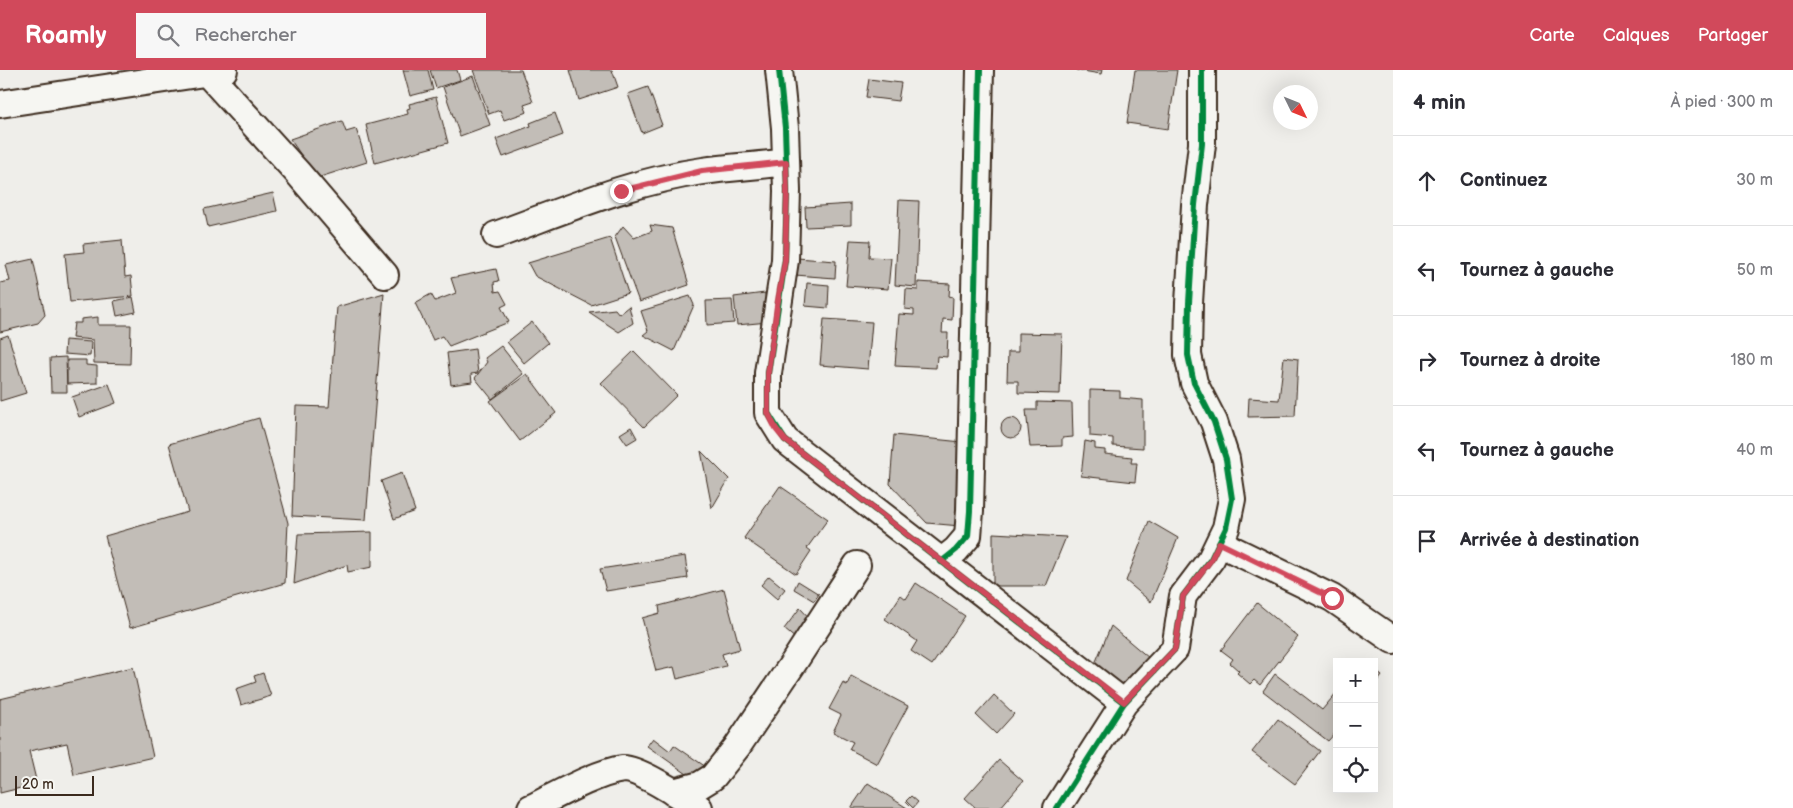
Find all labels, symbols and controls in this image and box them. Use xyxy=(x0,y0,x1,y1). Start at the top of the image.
search box xyxy=(136,13,486,58)
text: Roamly xyxy=(25,21,106,50)
icon: search xyxy=(154,21,182,49)
text: Rechercher xyxy=(194,24,296,47)
text: Carte xyxy=(1529,25,1575,46)
text: Calques xyxy=(1603,25,1670,46)
text: Partager xyxy=(1698,25,1768,46)
north arrow xyxy=(1273,85,1318,130)
text: 4 min xyxy=(1413,90,1466,115)
text: À pied · 300 m xyxy=(1671,93,1773,112)
icon: ahead xyxy=(1413,167,1441,195)
text: Continuez xyxy=(1460,169,1547,192)
text: 30 m xyxy=(1736,171,1773,190)
route end xyxy=(610,180,633,203)
icon: left xyxy=(1413,257,1441,285)
text: Tournez à gauche xyxy=(1460,259,1614,282)
text: 50 m xyxy=(1737,261,1773,280)
icon: right xyxy=(1413,347,1441,375)
text: Tournez à droite xyxy=(1460,349,1601,372)
text: 180 m xyxy=(1731,351,1773,370)
icon: left xyxy=(1413,437,1441,465)
text: Tournez à gauche xyxy=(1460,439,1614,462)
text: 40 m xyxy=(1736,441,1773,460)
icon: arrive xyxy=(1413,527,1441,555)
text: Arrivée à destination xyxy=(1460,529,1639,552)
route start xyxy=(1321,587,1344,610)
map controls xyxy=(1333,658,1378,793)
button: + xyxy=(1333,658,1378,703)
button: − xyxy=(1333,703,1378,748)
button: locate xyxy=(1333,748,1378,793)
scale bar xyxy=(15,773,94,796)
text: 20 m xyxy=(22,776,54,793)

